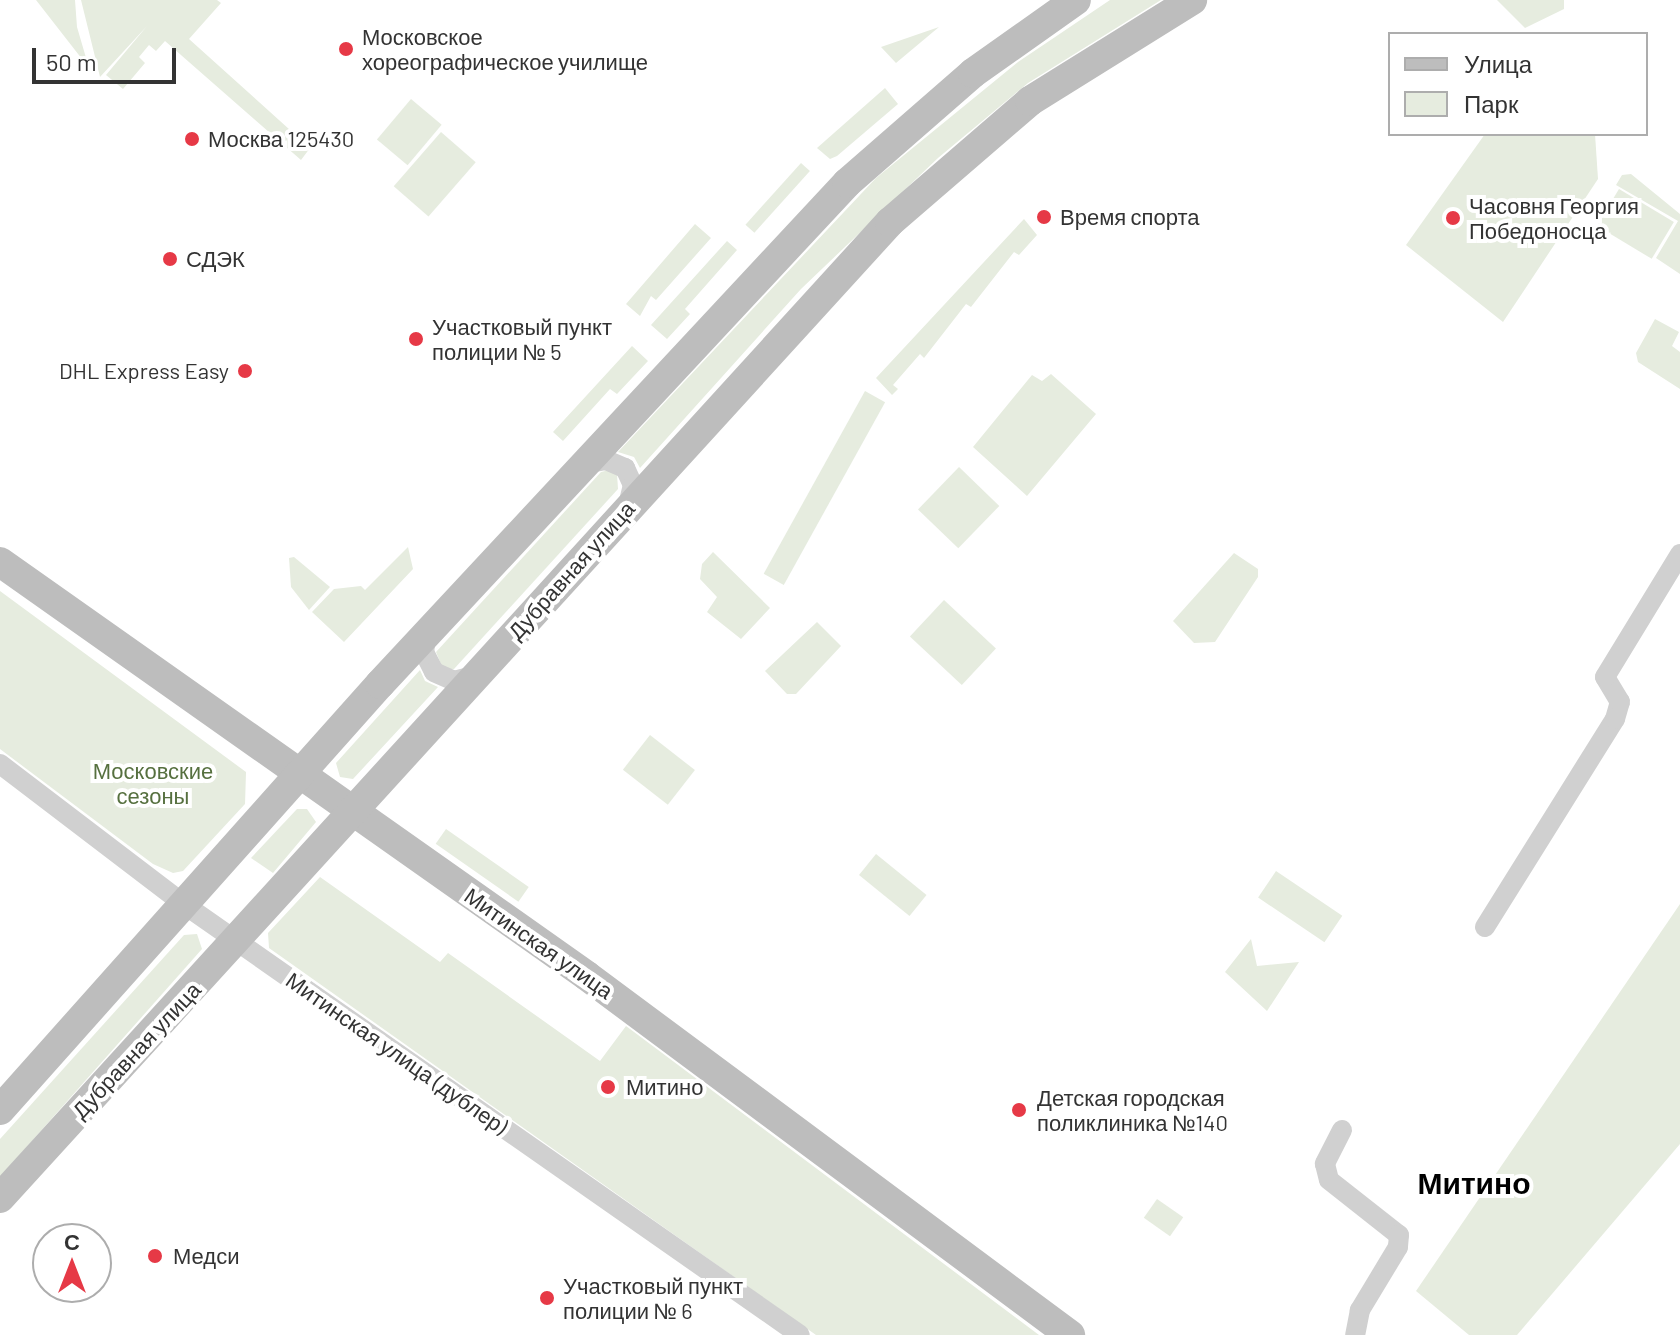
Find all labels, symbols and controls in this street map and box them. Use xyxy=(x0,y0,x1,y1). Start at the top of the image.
place label: Московское хореографическое училище xyxy=(362,23,648,74)
scale bar xyxy=(36,32,180,82)
legend xyxy=(1388,32,1648,136)
marker: Московское хореографическое училище xyxy=(337,40,355,58)
text: 50 m xyxy=(46,47,97,76)
text: Улица xyxy=(1464,49,1532,78)
text: Парк xyxy=(1464,89,1518,118)
place label: Москва 125430 xyxy=(208,126,354,152)
marker: Москва 125430 xyxy=(183,130,201,148)
place label: Часовня Георгия Победоносца xyxy=(1469,192,1639,244)
place label: Время спорта xyxy=(1060,204,1200,230)
marker: Время спорта xyxy=(1035,208,1053,226)
marker: Часовня Георгия Победоносца xyxy=(1444,209,1462,227)
place label: СДЭК xyxy=(186,246,245,272)
marker: СДЭК xyxy=(161,250,179,268)
place label: Участковый пункт полиции № 5 xyxy=(432,313,612,364)
marker: Участковый пункт полиции № 5 xyxy=(407,330,425,348)
place label: DHL Express Easy xyxy=(59,358,229,384)
marker: DHL Express Easy xyxy=(236,362,254,380)
street label: Дубравная улица xyxy=(502,496,640,644)
park label: Московские сезоны xyxy=(93,757,213,808)
street label: Митинская улица xyxy=(460,882,618,1004)
street label: Митинская улица (дублер) xyxy=(281,966,513,1140)
street label: Дубравная улица xyxy=(66,976,206,1124)
place label: Митино xyxy=(626,1074,703,1100)
marker: Митино xyxy=(597,1076,619,1098)
place label: Детская городская поликлиника №140 xyxy=(1037,1084,1228,1136)
marker: Детская городская поликлиника №140 xyxy=(1008,1099,1030,1121)
district label: Митино xyxy=(1417,1164,1531,1200)
north arrow xyxy=(32,1223,112,1303)
text: С xyxy=(64,1228,80,1254)
place label: Медси xyxy=(173,1243,239,1269)
marker: Медси xyxy=(144,1245,166,1267)
place label: Участковый пункт полиции № 6 xyxy=(563,1272,743,1324)
marker: Участковый пункт полиции № 6 xyxy=(538,1289,556,1307)

